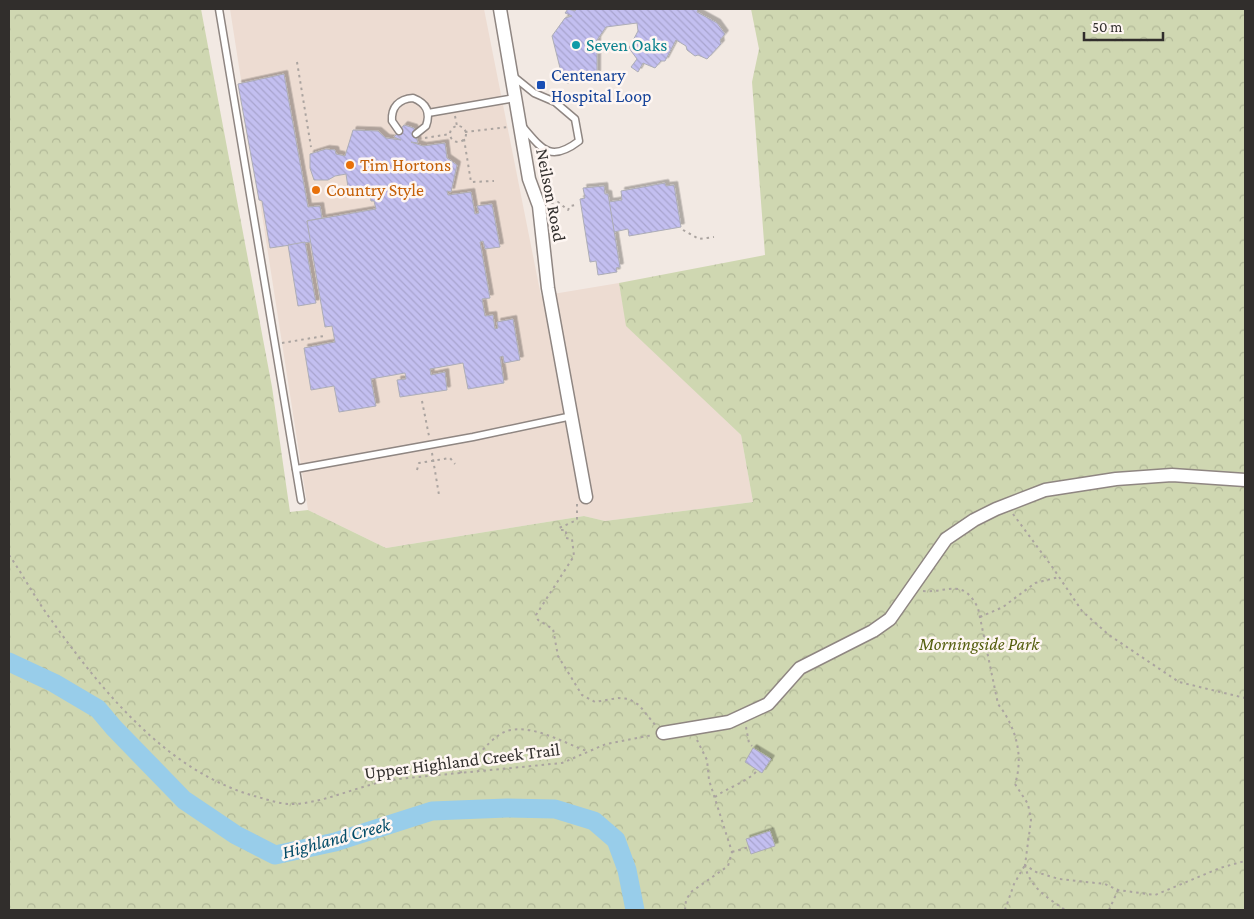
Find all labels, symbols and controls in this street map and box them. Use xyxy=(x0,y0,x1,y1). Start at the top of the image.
scale bar xyxy=(1084,10,1163,42)
text: 50 m xyxy=(1092,19,1122,35)
place label: Seven Oaks xyxy=(586,35,667,55)
marker: Seven Oaks xyxy=(570,39,582,51)
place label: Centenary Hospital Loop xyxy=(551,65,652,106)
marker: Centenary Hospital Loop xyxy=(535,79,547,91)
street label: Neilson Road xyxy=(532,147,570,244)
place label: Tim Hortons xyxy=(360,155,451,175)
marker: Tim Hortons xyxy=(344,159,356,171)
place label: Country Style xyxy=(326,180,424,200)
marker: Country Style xyxy=(310,184,322,196)
park label: Morningside Park xyxy=(918,634,1040,654)
street label: Upper Highland Creek Trail xyxy=(363,739,561,783)
water label: Highland Creek xyxy=(280,813,393,863)

